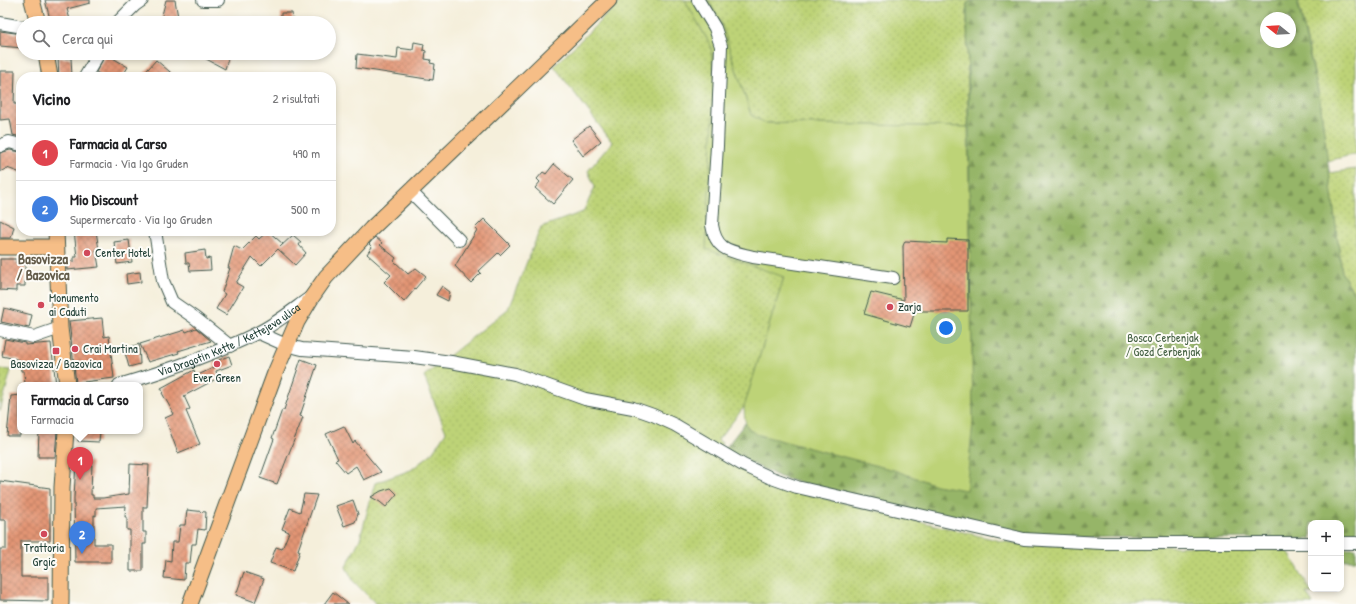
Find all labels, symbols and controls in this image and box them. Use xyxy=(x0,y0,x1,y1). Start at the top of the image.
north arrow xyxy=(1260,12,1296,48)
search box xyxy=(16,16,336,60)
icon: search xyxy=(30,27,52,49)
text: Cerca qui xyxy=(62,28,113,49)
text: Vicino xyxy=(32,87,70,110)
text: 2 risultati xyxy=(272,89,320,107)
text: Farmacia al Carso xyxy=(70,133,167,154)
text: 1 xyxy=(43,144,47,162)
text: 490 m xyxy=(293,144,320,162)
text: Farmacia · Via Igo Gruden xyxy=(70,154,188,172)
text: Mio Discount xyxy=(70,189,138,210)
text: 2 xyxy=(42,200,48,218)
text: 500 m xyxy=(291,200,320,218)
text: Supermercato · Via Igo Gruden xyxy=(70,210,212,228)
place label: Center Hotel xyxy=(95,244,151,261)
marker: Center Hotel xyxy=(82,248,92,258)
district label: Basovizza / Bazovica xyxy=(16,249,70,284)
place label: Monumento ai Caduti xyxy=(49,289,99,320)
place label: Zarja xyxy=(898,298,921,315)
street label: Via Dragotin Kette / Kettejeva ulica xyxy=(155,299,304,380)
marker: Monumento ai Caduti xyxy=(36,300,46,310)
marker: Zarja xyxy=(885,302,895,312)
your location xyxy=(936,318,956,338)
park label: Bosco Cerbenjak / Gozd Čerbenjak xyxy=(1126,329,1200,360)
place label: Crai Martina xyxy=(83,340,138,357)
marker: Crai Martina xyxy=(70,344,80,354)
marker: Basovizza / Bazovica xyxy=(51,346,61,356)
place label: Basovizza / Bazovica xyxy=(11,355,102,372)
marker: Ever Green xyxy=(212,359,222,369)
place label: Ever Green xyxy=(193,369,241,386)
popup xyxy=(17,382,143,434)
text: Farmacia al Carso xyxy=(32,389,128,410)
text: Farmacia xyxy=(32,410,74,428)
pin: 1 xyxy=(67,447,93,480)
map controls xyxy=(1308,520,1344,592)
button: + xyxy=(1308,520,1344,556)
pin: 2 xyxy=(69,521,95,554)
marker: Trattoria Grgic xyxy=(39,529,49,539)
place label: Trattoria Grgic xyxy=(24,539,64,570)
button: − xyxy=(1308,556,1344,592)

